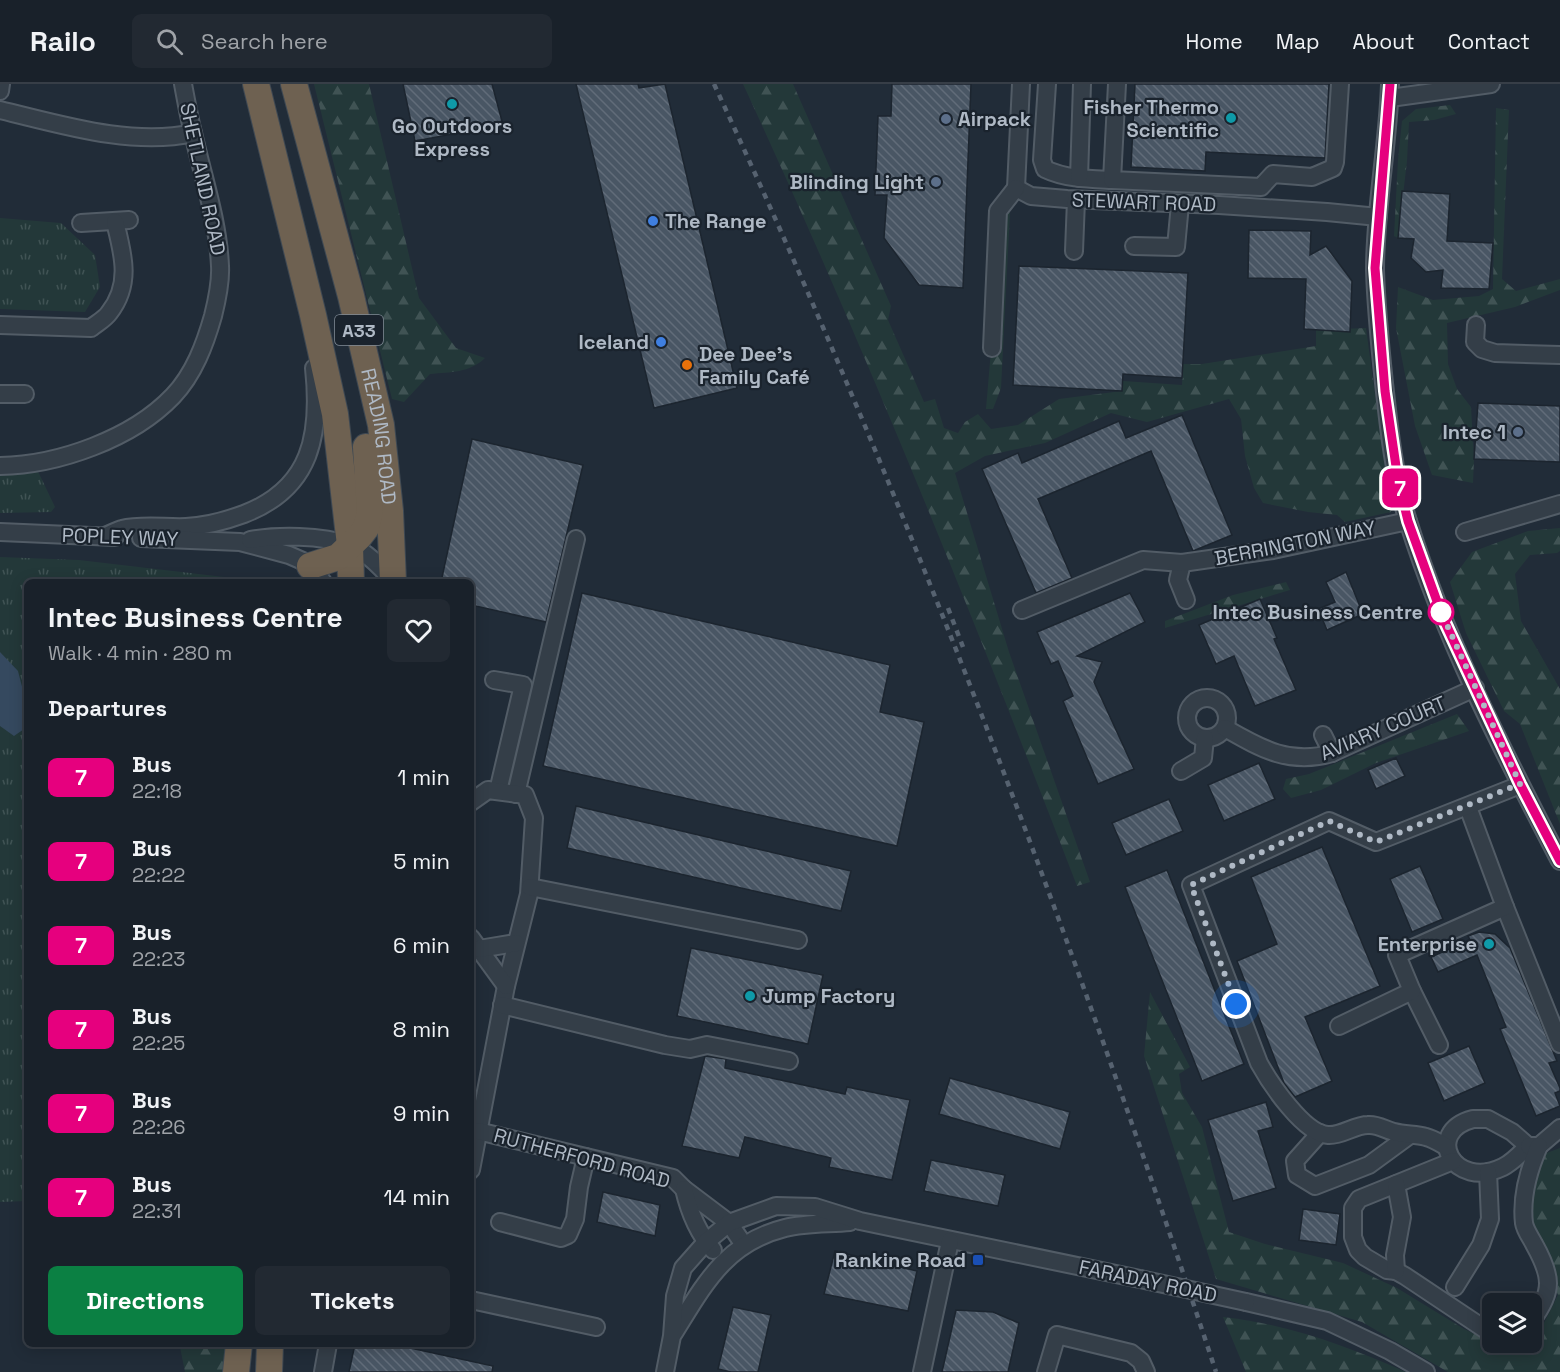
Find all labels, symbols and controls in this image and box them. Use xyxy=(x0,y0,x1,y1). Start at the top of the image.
search box xyxy=(132,14,552,68)
text: Railo xyxy=(30,23,96,59)
icon: search xyxy=(153,25,186,58)
text: Search here xyxy=(201,27,328,55)
text: Home xyxy=(1185,28,1243,55)
text: Map xyxy=(1276,28,1320,55)
text: About xyxy=(1353,28,1415,55)
text: Contact xyxy=(1448,28,1530,55)
place label: Fisher Thermo Scientific xyxy=(1083,94,1219,143)
marker: Go Outdoors Express xyxy=(445,97,459,111)
street label: SHETLAND ROAD xyxy=(174,100,232,258)
place label: Airpack xyxy=(958,106,1031,132)
marker: Fisher Thermo Scientific xyxy=(1224,111,1238,125)
marker: Airpack xyxy=(939,112,953,126)
place label: Go Outdoors Express xyxy=(392,113,512,162)
place label: Blinding Light xyxy=(789,169,924,195)
marker: Blinding Light xyxy=(929,175,943,189)
street label: STEWART ROAD xyxy=(1071,186,1217,218)
place label: The Range xyxy=(665,208,767,234)
marker: The Range xyxy=(646,214,660,228)
road number: A33 xyxy=(335,315,383,345)
place label: Iceland xyxy=(579,329,649,355)
marker: Iceland xyxy=(654,335,668,349)
place label: Dee Dee's Family Café xyxy=(699,341,810,390)
marker: Dee Dee's Family Café xyxy=(680,358,694,372)
street label: READING ROAD xyxy=(355,366,402,506)
place label: Intec 1 xyxy=(1443,419,1506,445)
marker: Intec 1 xyxy=(1511,425,1525,439)
line badge: 7 xyxy=(1380,468,1420,508)
text: 7 xyxy=(1394,475,1406,502)
street label: BERRINGTON WAY xyxy=(1212,515,1378,571)
street label: POPLEY WAY xyxy=(61,522,179,552)
text: Intec Business Centre xyxy=(48,599,343,635)
button: heart xyxy=(387,599,450,662)
place label: Intec Business Centre xyxy=(1213,599,1423,625)
marker: Intec Business Centre xyxy=(1428,599,1454,625)
text: Walk · 4 min · 280 m xyxy=(48,640,232,666)
street label: AVIARY COURT xyxy=(1316,690,1450,766)
text: Departures xyxy=(48,694,167,722)
text: Bus xyxy=(132,750,172,778)
text: 1 min xyxy=(397,763,450,791)
text: 7 xyxy=(75,764,87,791)
text: 22:18 xyxy=(132,778,182,804)
text: Bus xyxy=(132,834,172,862)
text: 5 min xyxy=(393,847,450,875)
text: 7 xyxy=(75,848,87,875)
text: 22:22 xyxy=(132,862,185,888)
text: Bus xyxy=(132,918,172,946)
text: 6 min xyxy=(393,931,450,959)
place label: Enterprise xyxy=(1378,931,1477,957)
text: 7 xyxy=(75,932,87,959)
marker: Enterprise xyxy=(1482,937,1496,951)
text: 22:23 xyxy=(132,946,185,972)
place label: Jump Factory xyxy=(762,983,895,1009)
marker: Jump Factory xyxy=(743,989,757,1003)
your location xyxy=(1221,989,1251,1019)
text: Bus xyxy=(132,1002,172,1030)
text: 8 min xyxy=(393,1015,450,1043)
text: 7 xyxy=(75,1016,87,1043)
text: 22:25 xyxy=(132,1030,185,1056)
text: Bus xyxy=(132,1086,172,1114)
text: 9 min xyxy=(393,1099,450,1127)
text: 7 xyxy=(75,1100,87,1127)
text: 22:26 xyxy=(132,1114,185,1140)
street label: RUTHERFORD ROAD xyxy=(491,1122,673,1194)
text: Bus xyxy=(132,1170,172,1198)
text: 14 min xyxy=(384,1183,450,1211)
text: 7 xyxy=(75,1184,87,1211)
text: 22:31 xyxy=(132,1198,181,1224)
place label: Rankine Road xyxy=(835,1247,966,1273)
marker: Rankine Road xyxy=(971,1253,985,1267)
street label: FARADAY ROAD xyxy=(1077,1254,1219,1308)
button: Directions xyxy=(48,1266,243,1335)
button: Tickets xyxy=(255,1266,450,1335)
map controls xyxy=(1482,1293,1542,1353)
button: layers xyxy=(1482,1293,1542,1353)

